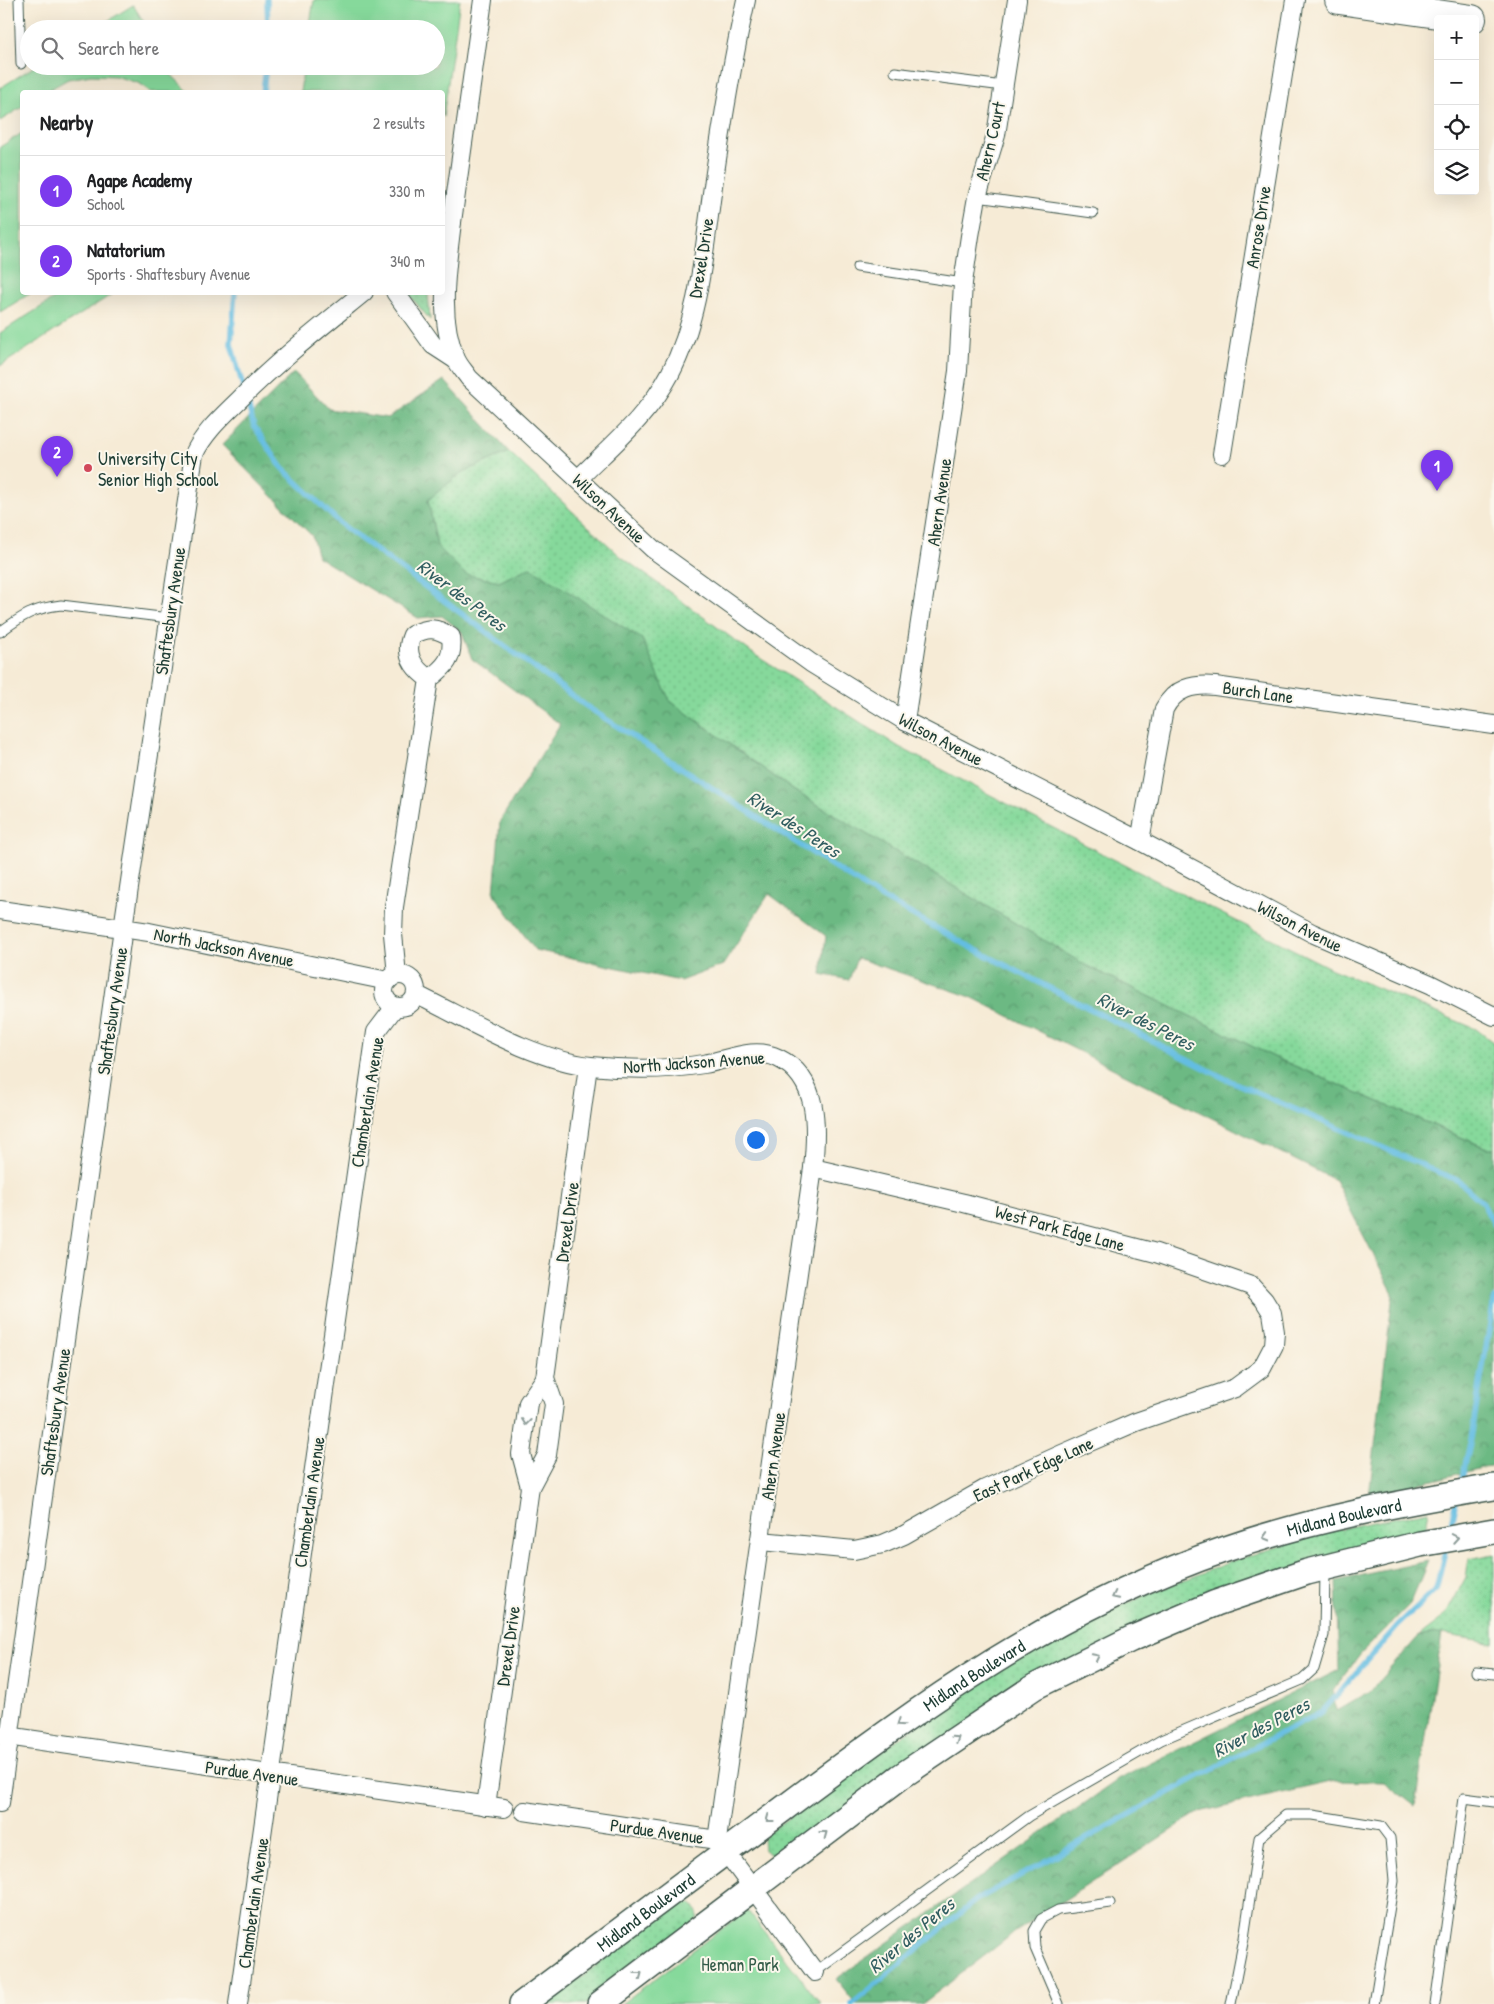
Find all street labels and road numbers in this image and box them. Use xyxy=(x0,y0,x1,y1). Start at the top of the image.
street label: Ahern Court xyxy=(969,98,1011,183)
street label: Anrose Drive xyxy=(1239,184,1277,270)
street label: Drexel Drive xyxy=(682,216,720,300)
street label: Ahern Avenue xyxy=(920,457,958,547)
street label: Wilson Avenue xyxy=(567,467,651,549)
street label: Shaftesbury Avenue xyxy=(149,546,191,676)
street label: Burch Lane xyxy=(1221,675,1295,709)
street label: Wilson Avenue xyxy=(895,706,987,772)
street label: Wilson Avenue xyxy=(1253,894,1347,958)
street label: North Jackson Avenue xyxy=(152,921,296,973)
street label: Shaftesbury Avenue xyxy=(91,946,133,1076)
street label: Chamberlain Avenue xyxy=(344,1035,390,1169)
street label: North Jackson Avenue xyxy=(622,1045,766,1079)
street label: Drexel Drive xyxy=(549,1180,585,1264)
street label: West Park Edge Lane xyxy=(992,1199,1128,1257)
street label: Shaftesbury Avenue xyxy=(34,1347,76,1477)
street label: Ahern Avenue xyxy=(754,1411,792,1501)
street label: East Park Edge Lane xyxy=(969,1430,1097,1508)
street label: Chamberlain Avenue xyxy=(287,1435,331,1569)
street label: Midland Boulevard xyxy=(1284,1491,1403,1542)
street label: Drexel Drive xyxy=(490,1604,526,1688)
street label: Midland Boulevard xyxy=(918,1633,1029,1717)
street label: Purdue Avenue xyxy=(204,1754,300,1792)
street label: Purdue Avenue xyxy=(609,1812,705,1850)
street label: Chamberlain Avenue xyxy=(231,1836,275,1970)
street label: Midland Boulevard xyxy=(591,1867,700,1957)

